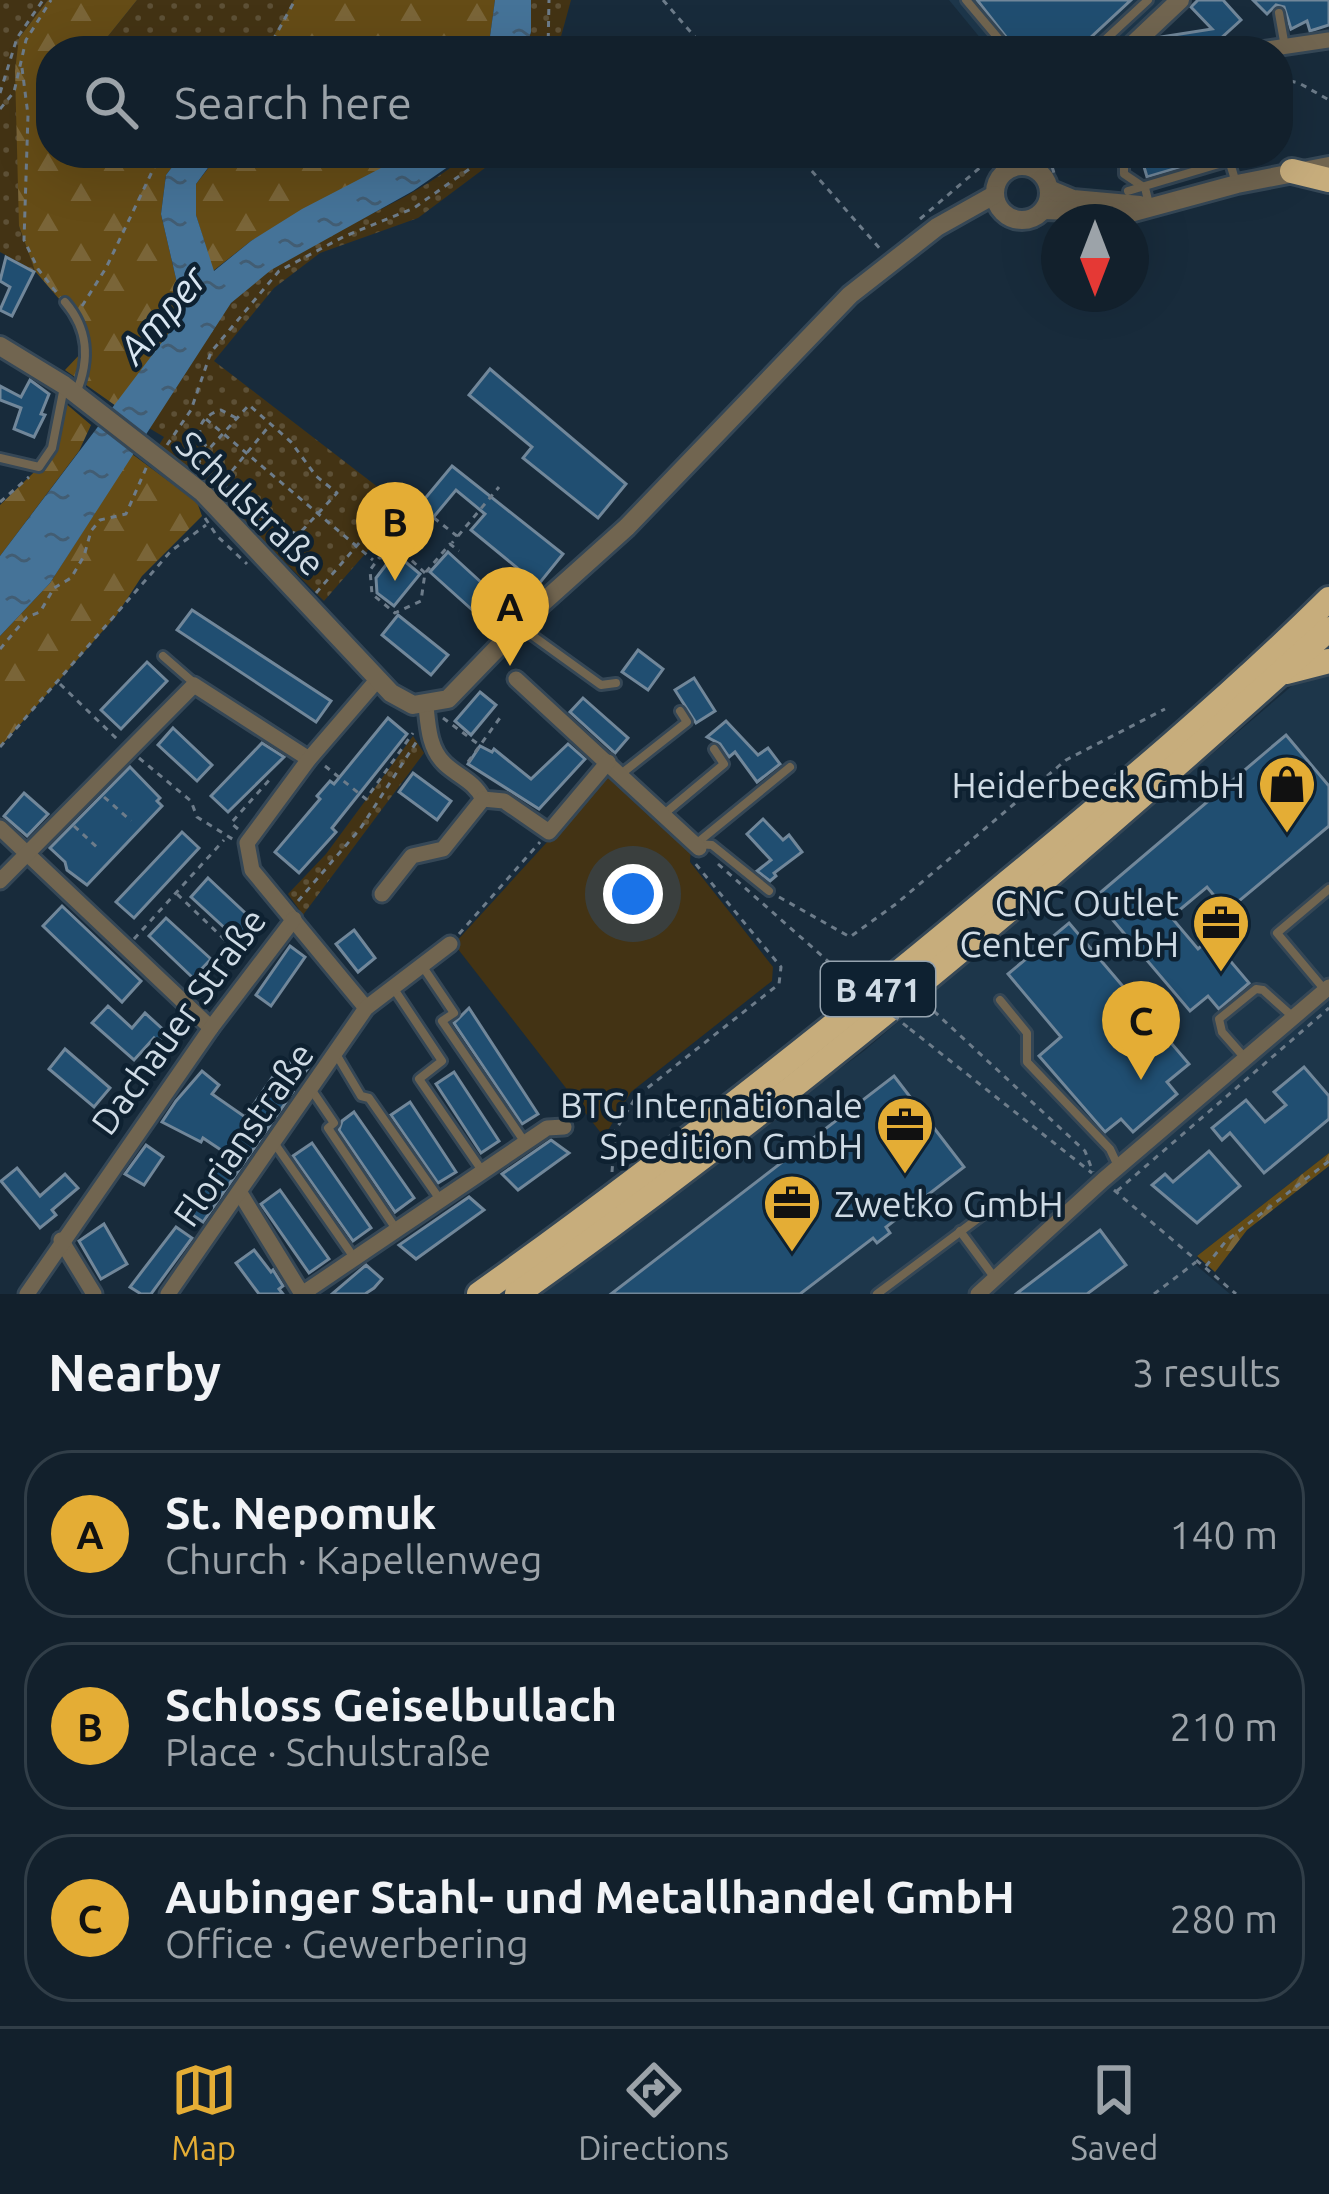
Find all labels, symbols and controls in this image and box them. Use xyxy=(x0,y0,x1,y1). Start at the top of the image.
search box xyxy=(36,36,1293,168)
icon: search xyxy=(78,69,144,135)
text: Search here xyxy=(174,77,412,128)
north arrow xyxy=(1041,204,1149,312)
water label: Amper xyxy=(108,256,215,373)
street label: Schulstraße xyxy=(169,422,333,584)
pin: B xyxy=(356,482,434,581)
pin: A xyxy=(471,567,549,666)
shop icon: Heiderbeck GmbH xyxy=(1256,753,1318,835)
place label: Heiderbeck GmbH xyxy=(952,764,1245,805)
your location xyxy=(603,864,663,924)
place label: CNC Outlet Center GmbH xyxy=(960,882,1179,964)
office icon: CNC Outlet Center GmbH xyxy=(1190,892,1252,974)
street label: Dachauer Straße xyxy=(82,900,274,1142)
road number: B 471 xyxy=(821,962,935,1016)
pin: C xyxy=(1102,981,1180,1080)
street label: Florianstraße xyxy=(165,1034,321,1234)
place label: BTG Internationale Spedition GmbH xyxy=(560,1084,863,1166)
office icon: BTG Internationale Spedition GmbH xyxy=(874,1094,936,1176)
office icon: Zwetko GmbH xyxy=(761,1172,823,1254)
place label: Zwetko GmbH xyxy=(834,1183,1064,1224)
text: Nearby xyxy=(48,1343,221,1401)
text: 3 results xyxy=(1132,1351,1281,1394)
text: St. Nepomuk xyxy=(165,1487,436,1538)
text: A xyxy=(76,1513,104,1556)
text: 140 m xyxy=(1169,1513,1278,1556)
text: Church · Kapellenweg xyxy=(165,1538,543,1581)
text: Schloss Geiselbullach xyxy=(165,1679,617,1730)
text: B xyxy=(77,1705,103,1748)
text: 210 m xyxy=(1169,1705,1278,1748)
text: Place · Schulstraße xyxy=(165,1730,491,1773)
text: Aubinger Stahl- und Metallhandel GmbH xyxy=(165,1871,1015,1922)
text: C xyxy=(78,1897,102,1940)
text: 280 m xyxy=(1169,1897,1278,1940)
text: Office · Gewerbering xyxy=(165,1922,529,1965)
tab: Map xyxy=(171,2057,237,2166)
tab: Directions xyxy=(578,2057,729,2166)
tab: Saved xyxy=(1070,2057,1158,2166)

